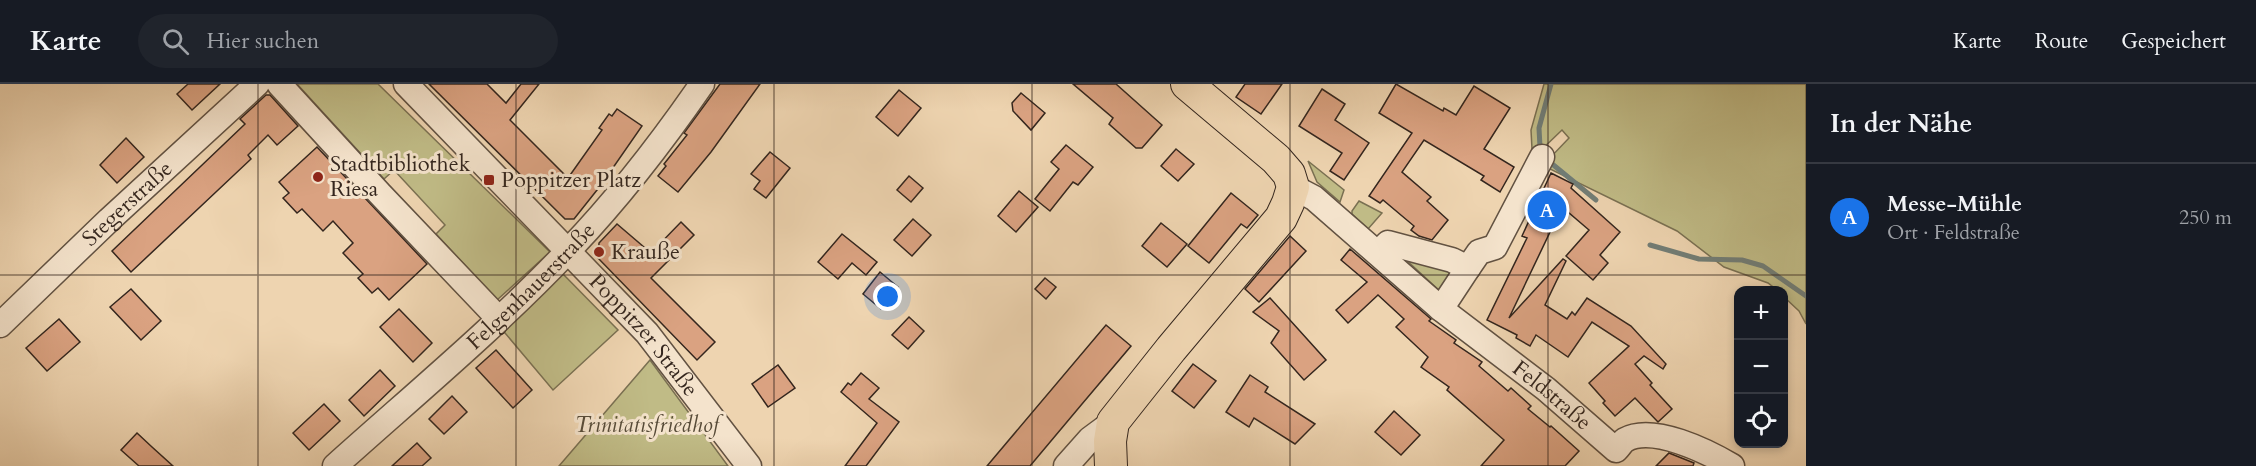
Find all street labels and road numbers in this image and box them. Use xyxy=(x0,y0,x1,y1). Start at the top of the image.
street label: Stegerstraße xyxy=(76,154,179,253)
street label: Felgenhauerstraße xyxy=(460,216,602,357)
street label: Poppitzer Straße xyxy=(582,267,705,403)
street label: Feldstraße xyxy=(1506,354,1598,437)

